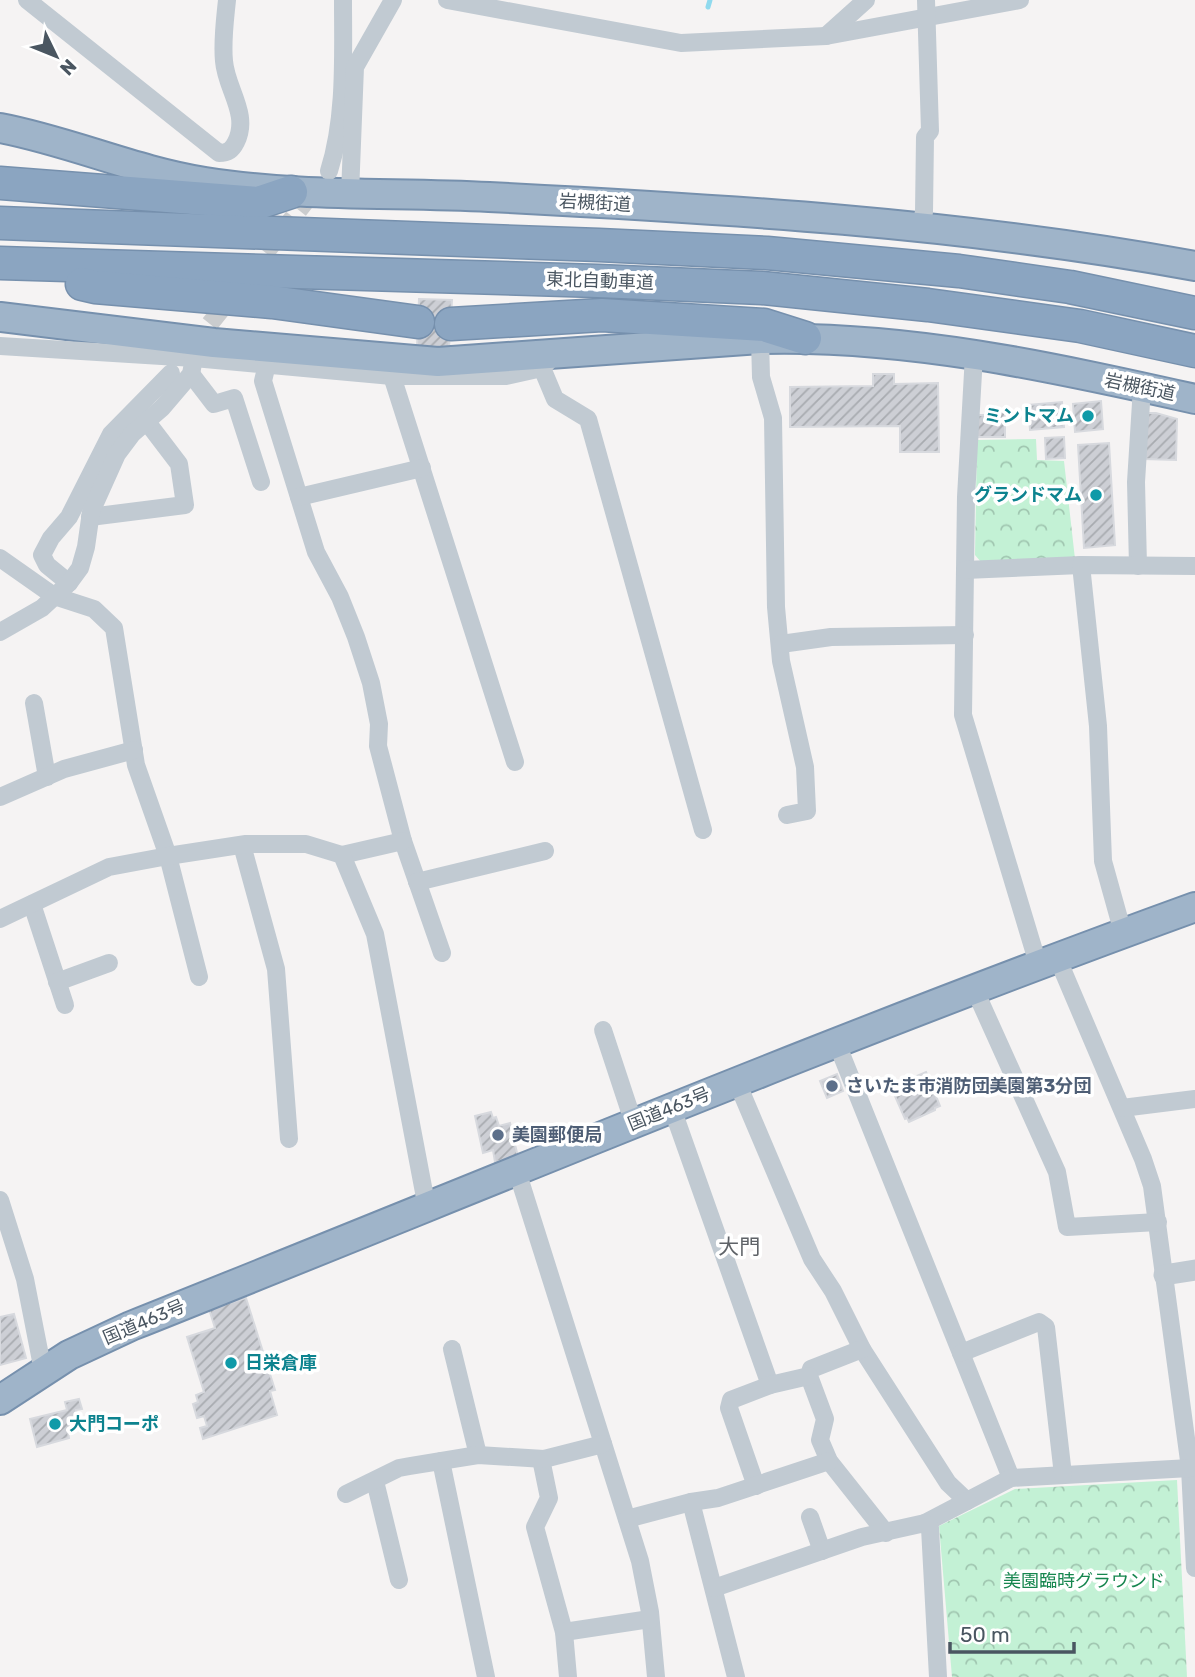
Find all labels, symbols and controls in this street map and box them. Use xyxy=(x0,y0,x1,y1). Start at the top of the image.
north arrow xyxy=(21,21,91,91)
text: N xyxy=(55,54,81,80)
street label: 岩槻街道 xyxy=(558,190,632,216)
street label: 東北自動車道 xyxy=(546,268,654,294)
street label: 岩槻街道 xyxy=(1102,369,1178,405)
place label: ミントマム xyxy=(984,405,1074,427)
marker: ミントマム xyxy=(1080,408,1096,424)
place label: グランドマム xyxy=(974,484,1082,506)
marker: グランドマム xyxy=(1088,487,1104,503)
place label: さいたま市消防団美園第3分団 xyxy=(846,1075,1091,1097)
marker: さいたま市消防団美園第3分団 xyxy=(824,1078,840,1094)
street label: 国道463号 xyxy=(625,1083,713,1135)
place label: 美園郵便局 xyxy=(512,1124,602,1146)
marker: 美園郵便局 xyxy=(490,1127,506,1143)
district label: 大門 xyxy=(718,1234,760,1259)
street label: 国道463号 xyxy=(100,1295,188,1349)
place label: 日栄倉庫 xyxy=(245,1352,317,1374)
marker: 日栄倉庫 xyxy=(223,1355,239,1371)
place label: 大門コーポ xyxy=(69,1413,159,1435)
marker: 大門コーポ xyxy=(47,1416,63,1432)
park label: 美園臨時グラウンド xyxy=(1003,1570,1165,1592)
scale bar xyxy=(950,1610,1074,1654)
text: 50 m xyxy=(960,1622,1010,1647)

